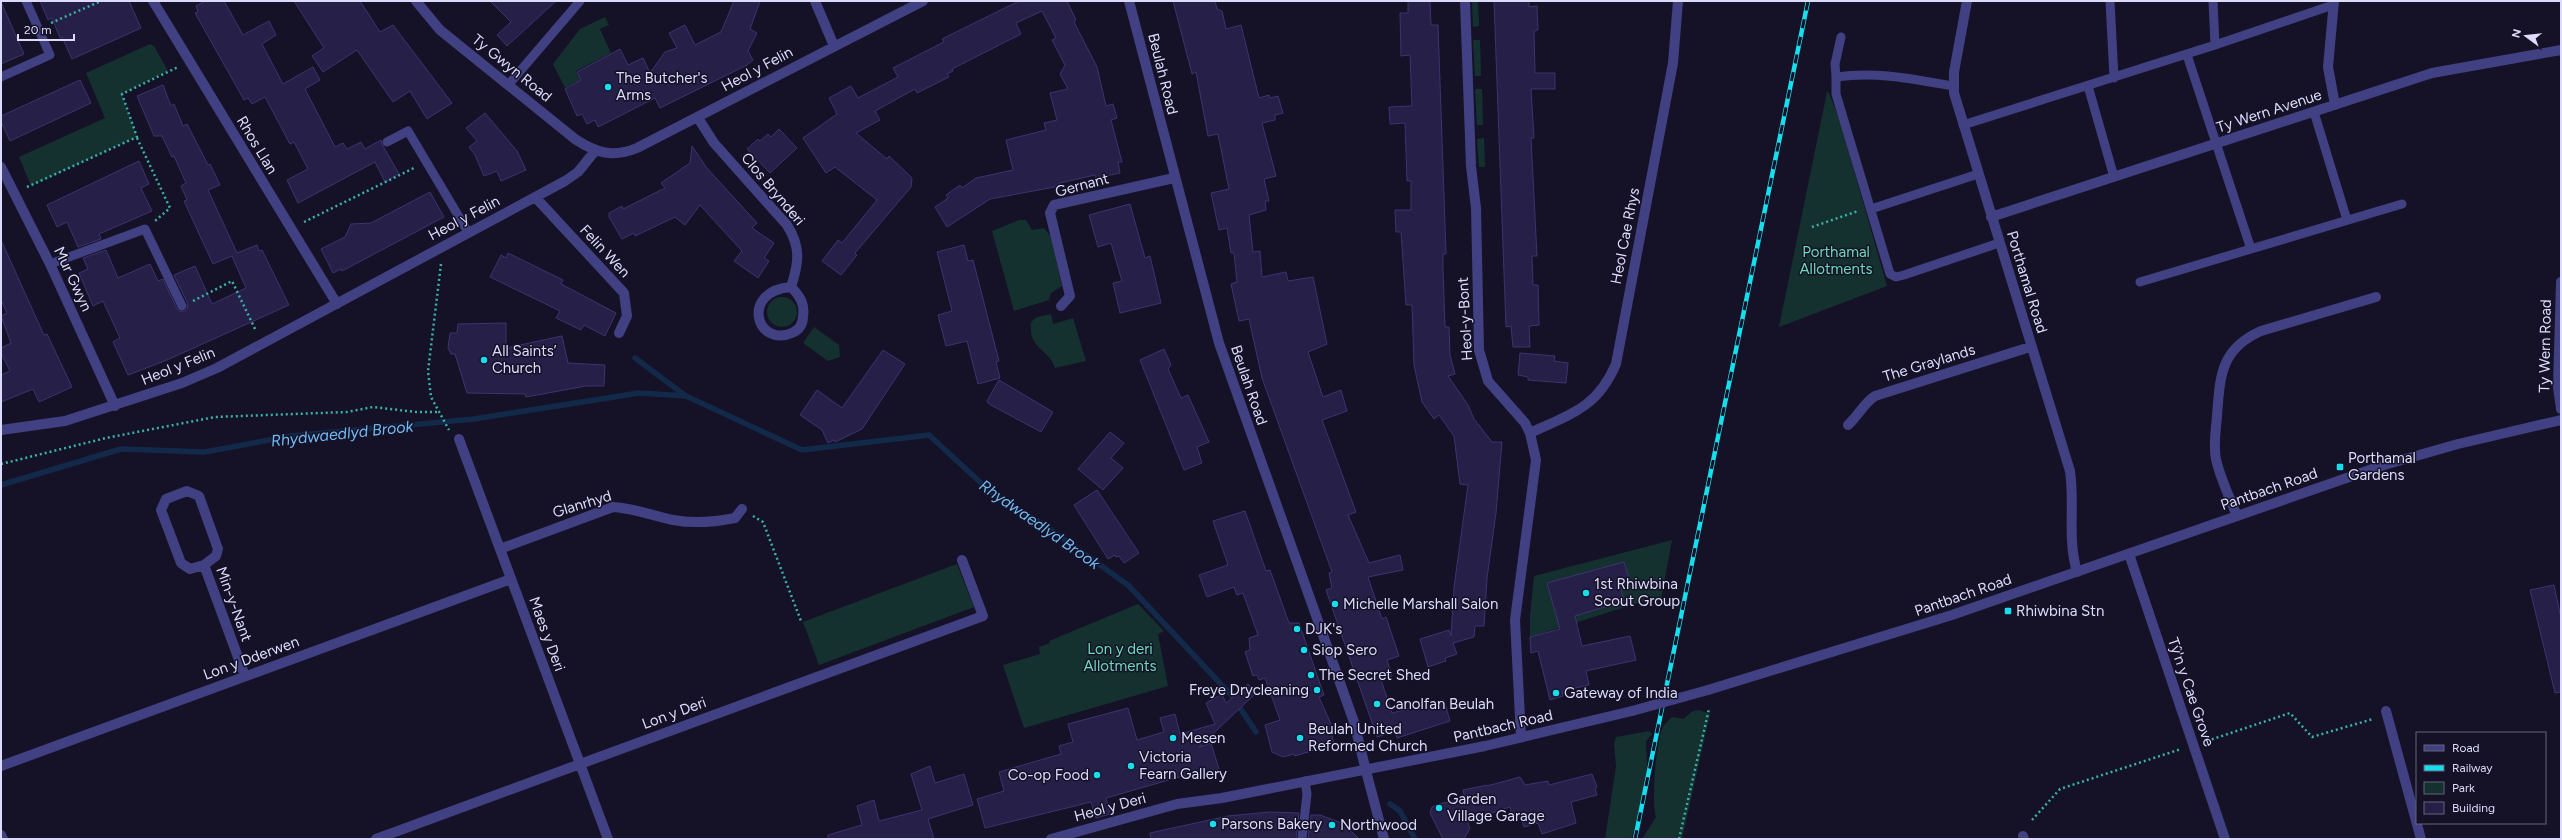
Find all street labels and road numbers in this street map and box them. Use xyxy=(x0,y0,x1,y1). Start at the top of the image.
street label: Ty Gwyn Road xyxy=(469,30,555,106)
street label: Beulah Road xyxy=(1144,31,1182,117)
street label: Heol y Felin xyxy=(718,43,796,95)
street label: Ty Wern Avenue xyxy=(2214,86,2324,136)
street label: Rhos Llan xyxy=(233,113,281,177)
street label: Clos Brynderi xyxy=(737,149,809,229)
street label: Gernant xyxy=(1053,169,1111,201)
street label: Heol Cae Rhys xyxy=(1607,186,1643,286)
street label: Heol y Felin xyxy=(425,192,503,244)
street label: Felin Wen xyxy=(576,221,634,281)
street label: Porthamal Road xyxy=(2003,229,2051,335)
street label: Mur Gwyn xyxy=(50,244,96,314)
street label: Heol-y-Bont xyxy=(1454,276,1476,361)
street label: Ty Wern Road xyxy=(2535,299,2555,393)
street label: The Graylands xyxy=(1881,340,1977,386)
street label: Heol y Felin xyxy=(138,343,218,389)
street label: Beulah Road xyxy=(1227,343,1271,427)
street label: Pantbach Road xyxy=(2218,464,2320,514)
street label: Glanrhyd xyxy=(550,487,614,521)
street label: Min-y-Nant xyxy=(212,564,256,644)
street label: Pantbach Road xyxy=(1912,570,2014,620)
street label: Maes y Deri xyxy=(525,594,569,674)
street label: Lon y Dderwen xyxy=(201,632,301,684)
street label: Tŷ'n y Cae Grove xyxy=(2164,635,2218,749)
street label: Lon y Deri xyxy=(639,693,709,733)
street label: Pantbach Road xyxy=(1452,706,1554,746)
street label: Heol y Deri xyxy=(1072,789,1148,825)

